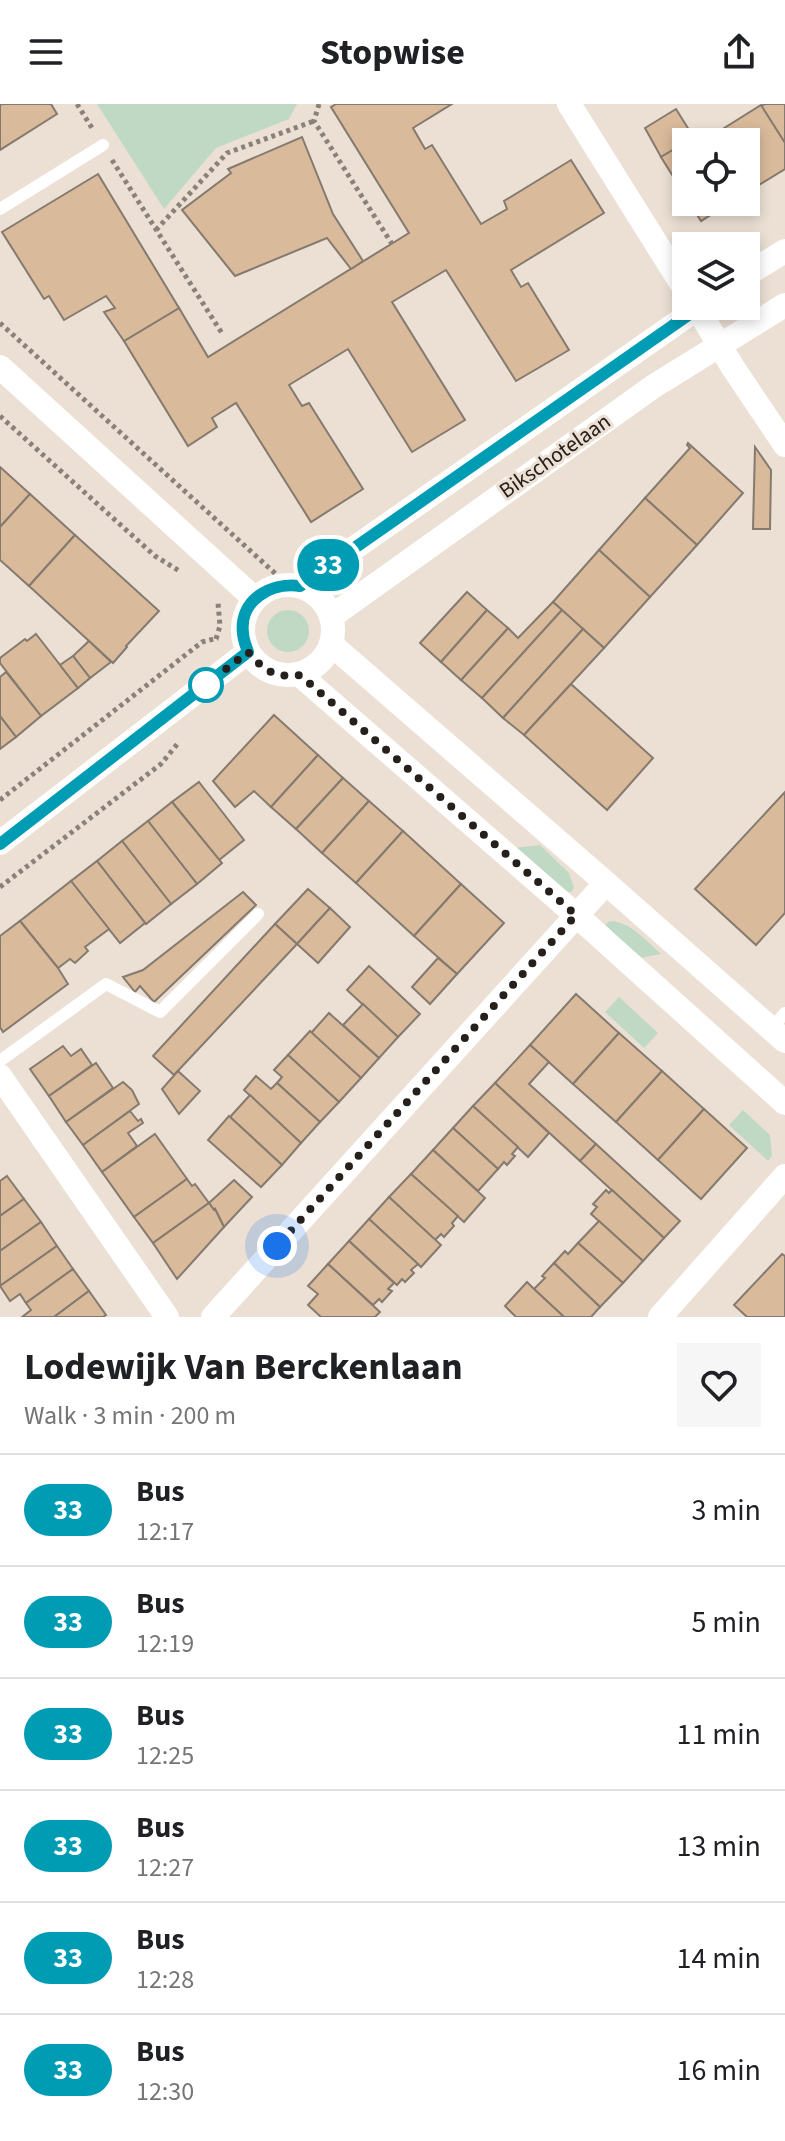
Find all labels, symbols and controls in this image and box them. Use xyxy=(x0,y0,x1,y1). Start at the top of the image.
text: Stopwise xyxy=(320,27,465,78)
icon: menu xyxy=(24,30,68,74)
icon: share xyxy=(717,30,761,74)
map controls xyxy=(672,128,760,320)
button: locate xyxy=(672,128,760,216)
button: layers xyxy=(672,232,760,320)
street label: Bikschotelaan xyxy=(493,406,617,506)
line badge: 33 xyxy=(292,539,364,591)
text: 33 xyxy=(313,545,343,585)
unlabelled marker xyxy=(189,668,223,702)
your location xyxy=(257,1226,297,1266)
text: Lodewijk Van Berckenlaan xyxy=(24,1340,463,1394)
button: heart xyxy=(677,1343,761,1427)
text: Walk · 3 min · 200 m xyxy=(24,1397,236,1434)
text: Bus xyxy=(136,1470,184,1513)
text: 3 min xyxy=(691,1489,761,1532)
text: 33 xyxy=(53,1490,83,1530)
text: 12:17 xyxy=(136,1513,194,1550)
text: Bus xyxy=(136,1582,184,1625)
text: 5 min xyxy=(691,1601,761,1644)
text: 33 xyxy=(53,1602,83,1642)
text: 12:19 xyxy=(136,1625,194,1662)
text: Bus xyxy=(136,1694,184,1737)
text: 11 min xyxy=(677,1713,761,1756)
text: 33 xyxy=(53,1714,83,1754)
text: 12:25 xyxy=(136,1737,194,1774)
text: Bus xyxy=(136,1806,184,1849)
text: 13 min xyxy=(677,1825,761,1868)
text: 33 xyxy=(53,1826,83,1866)
text: 12:27 xyxy=(136,1849,194,1886)
text: Bus xyxy=(136,1918,184,1961)
text: 14 min xyxy=(677,1937,761,1980)
text: 33 xyxy=(53,1938,83,1978)
text: 12:28 xyxy=(136,1961,194,1998)
text: Bus xyxy=(136,2030,184,2073)
text: 16 min xyxy=(677,2049,761,2092)
text: 33 xyxy=(53,2050,83,2090)
text: 12:30 xyxy=(136,2073,194,2110)

